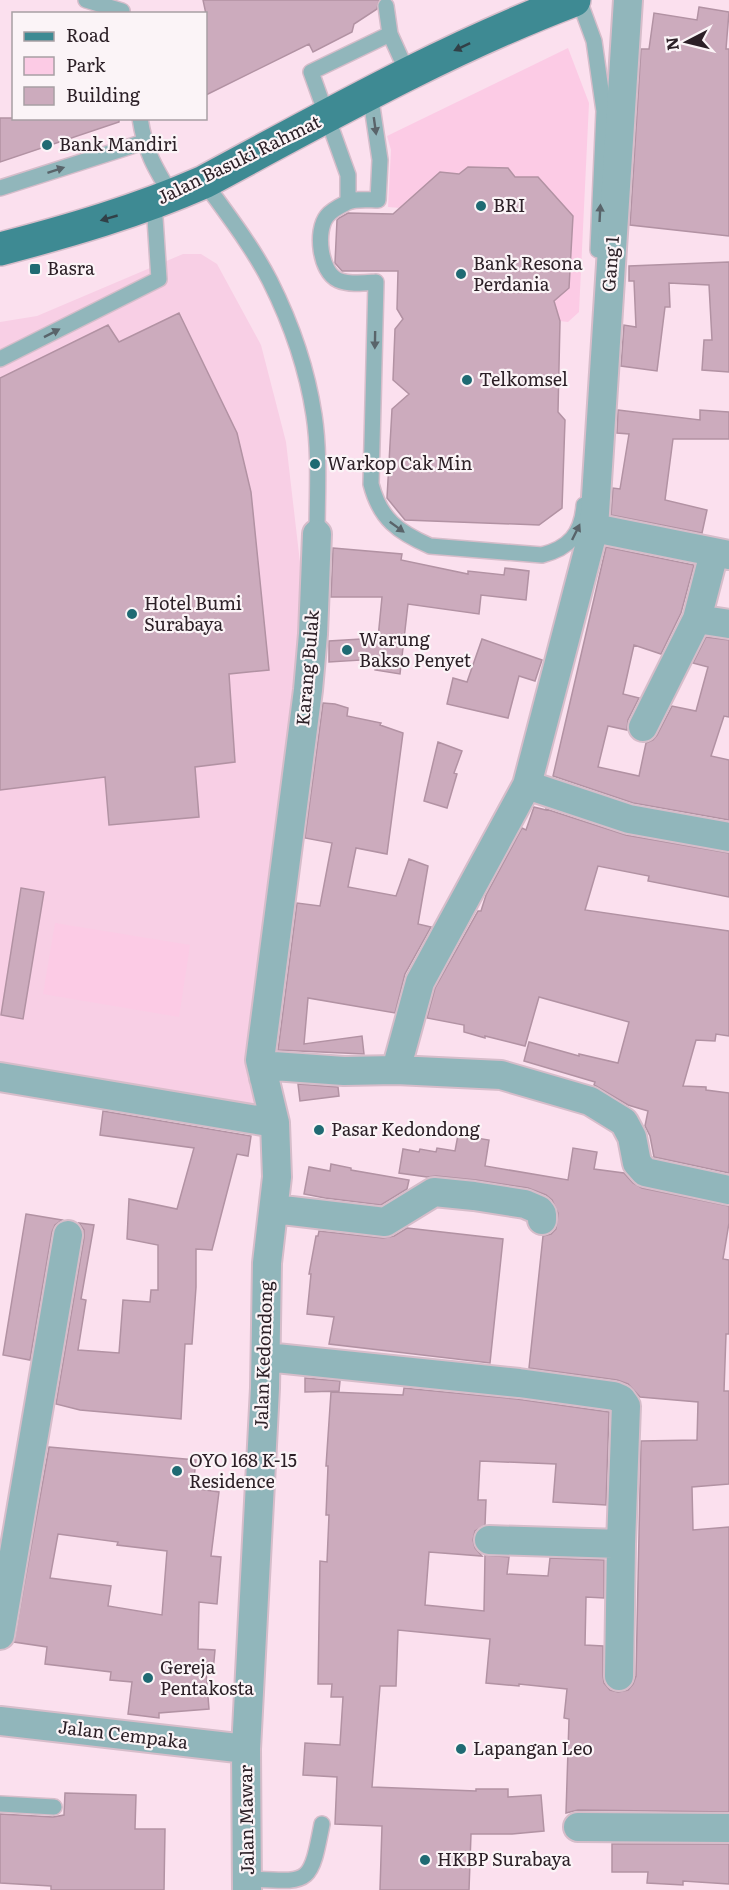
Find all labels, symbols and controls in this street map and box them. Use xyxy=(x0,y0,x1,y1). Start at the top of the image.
legend xyxy=(12,12,207,120)
north arrow xyxy=(657,12,717,72)
text: Road xyxy=(66,21,110,48)
text: N xyxy=(658,36,684,52)
one-way arrow xyxy=(453,43,470,52)
text: Park xyxy=(66,51,107,78)
text: Building xyxy=(66,81,141,108)
street label: Jalan Basuki Rahmat xyxy=(152,107,326,210)
one-way arrow xyxy=(370,117,379,136)
place label: Bank Mandiri xyxy=(59,130,177,157)
marker: Bank Mandiri xyxy=(40,138,54,152)
one-way arrow xyxy=(47,165,65,174)
place label: BRI xyxy=(493,191,525,218)
marker: BRI xyxy=(474,199,488,213)
one-way arrow xyxy=(595,203,604,222)
one-way arrow xyxy=(100,213,119,223)
street label: Gang 1 xyxy=(594,235,625,293)
place label: Bank Resona Perdania xyxy=(473,249,583,297)
place label: Basra xyxy=(47,254,95,281)
marker: Basra xyxy=(28,262,42,276)
marker: Bank Resona Perdania xyxy=(454,267,468,281)
one-way arrow xyxy=(44,328,61,337)
one-way arrow xyxy=(370,331,379,350)
place label: Telkomsel xyxy=(479,365,568,392)
marker: Telkomsel xyxy=(460,373,474,387)
place label: Warkop Cak Min xyxy=(327,449,472,476)
marker: Warkop Cak Min xyxy=(308,457,322,471)
one-way arrow xyxy=(389,520,404,532)
one-way arrow xyxy=(571,523,581,540)
place label: Hotel Bumi Surabaya xyxy=(144,589,242,637)
marker: Hotel Bumi Surabaya xyxy=(125,607,139,621)
street label: Karang Bulak xyxy=(288,608,325,727)
place label: Warung Bakso Penyet xyxy=(359,625,472,673)
marker: Warung Bakso Penyet xyxy=(340,643,354,657)
place label: Pasar Kedondong xyxy=(331,1115,481,1142)
marker: Pasar Kedondong xyxy=(312,1123,326,1137)
street label: Jalan Kedondong xyxy=(246,1279,279,1430)
place label: OYO 168 K-15 Residence xyxy=(189,1446,297,1494)
marker: OYO 168 K-15 Residence xyxy=(170,1464,184,1478)
place label: Gereja Pentakosta xyxy=(160,1653,254,1701)
marker: Gereja Pentakosta xyxy=(141,1671,155,1685)
street label: Jalan Cempaka xyxy=(57,1712,190,1755)
place label: Lapangan Leo xyxy=(473,1734,593,1761)
marker: Lapangan Leo xyxy=(454,1742,468,1756)
street label: Jalan Mawar xyxy=(231,1764,260,1875)
place label: HKBP Surabaya xyxy=(437,1845,571,1872)
marker: HKBP Surabaya xyxy=(418,1853,432,1867)

